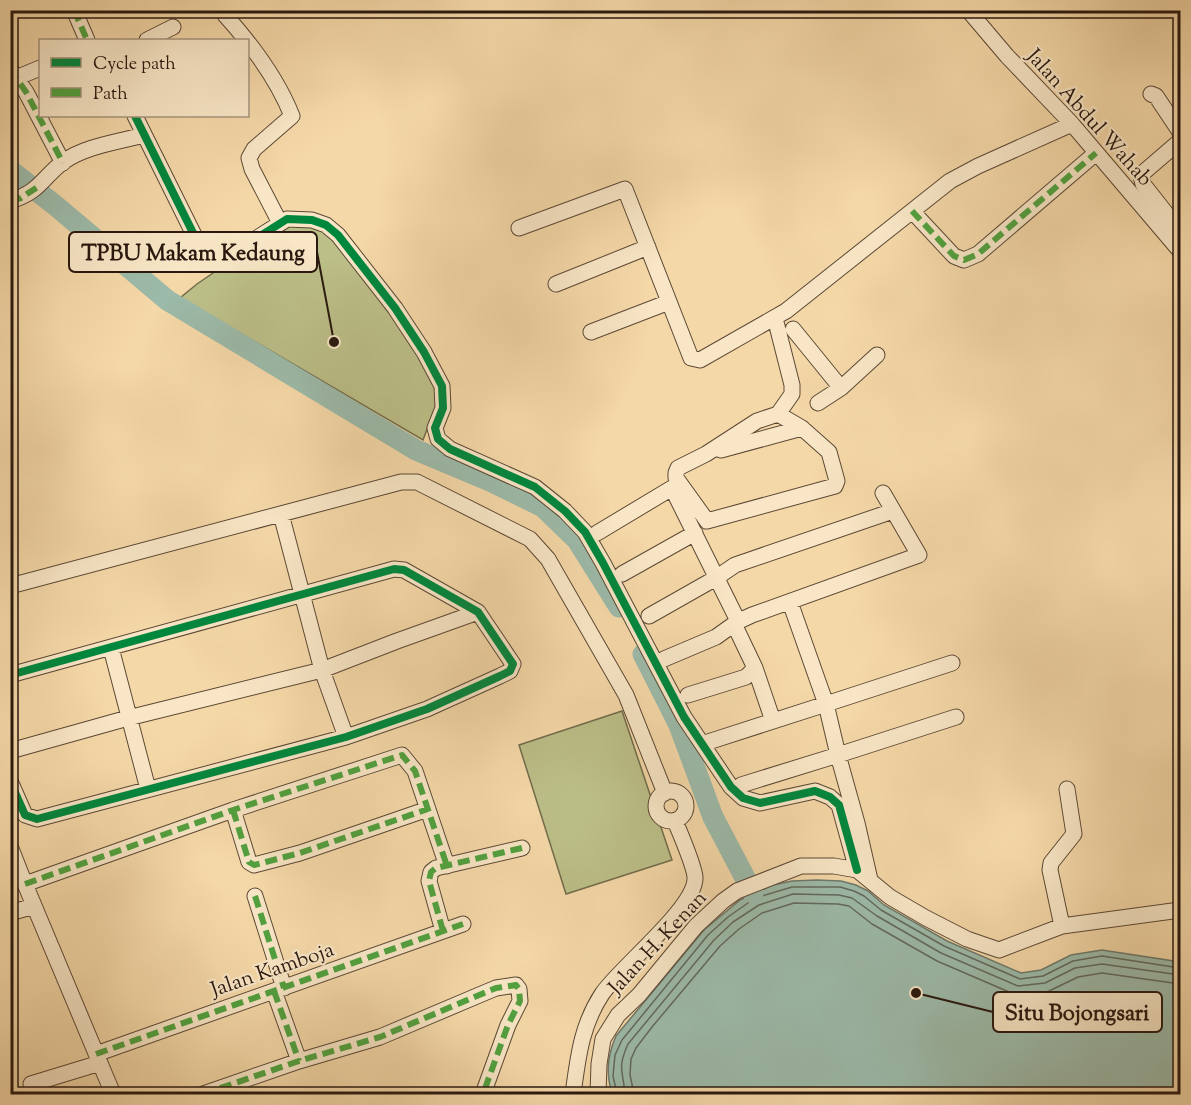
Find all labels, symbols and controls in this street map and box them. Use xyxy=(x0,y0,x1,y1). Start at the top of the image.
legend xyxy=(39,39,249,117)
street label: Jalan Abdul Wahab xyxy=(1018,42,1158,194)
text: Cycle path xyxy=(93,52,176,78)
text: Path xyxy=(93,82,128,108)
callout: TPBU Makam Kedaung xyxy=(69,232,317,272)
text: TPBU Makam Kedaung xyxy=(81,239,305,271)
street label: Jalan H. Kenan xyxy=(601,884,715,1003)
street label: Jalan Kamboja xyxy=(206,936,339,1006)
callout: Situ Bojongsari xyxy=(993,992,1162,1032)
text: Situ Bojongsari xyxy=(1005,999,1150,1031)

